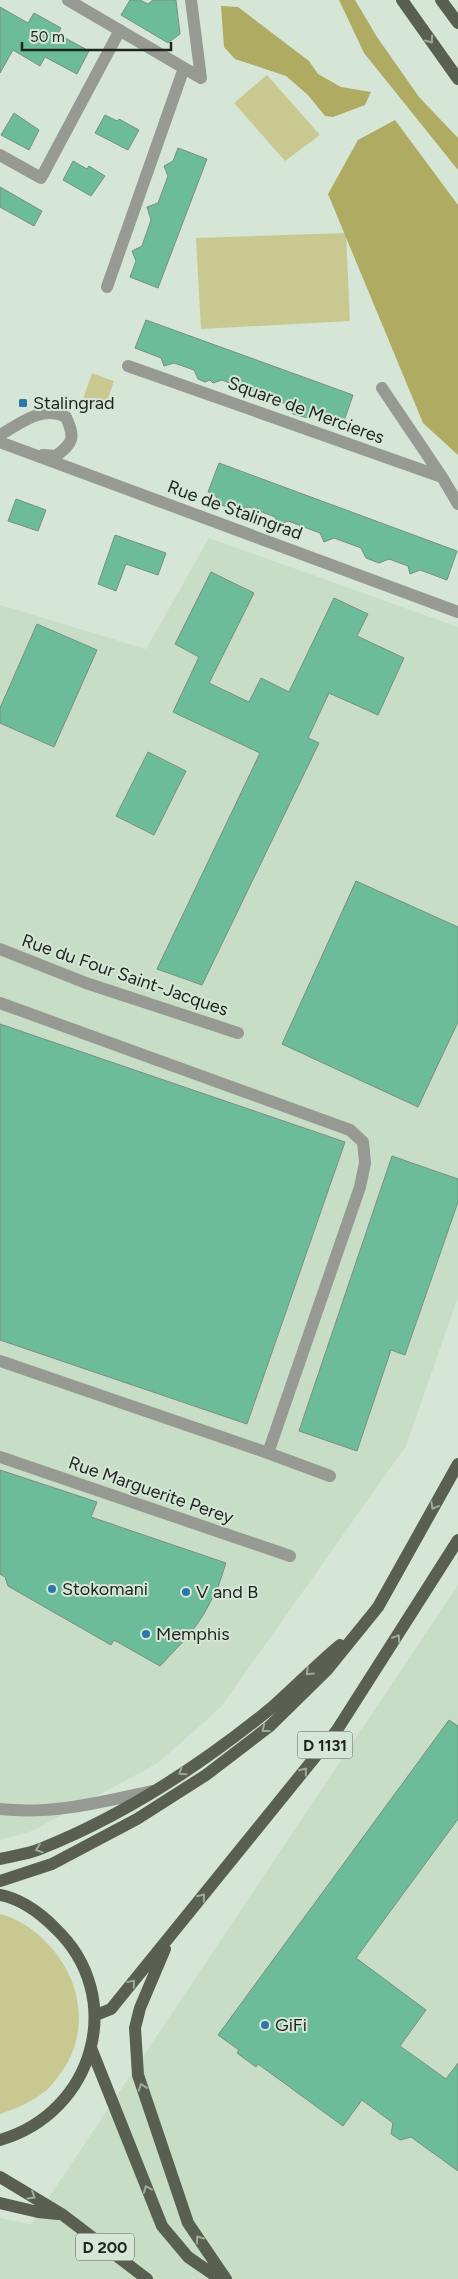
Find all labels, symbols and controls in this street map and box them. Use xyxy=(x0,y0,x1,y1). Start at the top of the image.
scale bar xyxy=(22,20,171,52)
text: 50 m xyxy=(30,28,65,46)
one-way arrow xyxy=(424,34,433,43)
street label: Square de Mercieres xyxy=(225,371,387,449)
place label: Stalingrad xyxy=(33,392,115,414)
marker: Stalingrad xyxy=(17,397,29,409)
street label: Rue de Stalingrad xyxy=(165,475,305,545)
street label: Rue du Four Saint-Jacques xyxy=(19,929,231,1021)
street label: Rue Marguerite Perey xyxy=(66,1451,237,1529)
one-way arrow xyxy=(431,1501,441,1510)
place label: Stokomani xyxy=(62,1578,148,1600)
place label: V and B xyxy=(196,1581,258,1603)
marker: Stokomani xyxy=(46,1583,58,1595)
marker: V and B xyxy=(180,1586,192,1598)
place label: Memphis xyxy=(156,1623,230,1645)
marker: Memphis xyxy=(140,1628,152,1640)
one-way arrow xyxy=(391,1634,400,1644)
one-way arrow xyxy=(306,1666,315,1675)
one-way arrow xyxy=(262,1724,271,1732)
road number: D 1131 xyxy=(298,1732,352,1758)
one-way arrow xyxy=(178,1766,187,1776)
one-way arrow xyxy=(299,1768,307,1777)
one-way arrow xyxy=(35,1843,44,1853)
one-way arrow xyxy=(196,1894,205,1903)
one-way arrow xyxy=(126,1980,135,1989)
place label: GiFi xyxy=(275,2014,307,2036)
marker: GiFi xyxy=(259,2019,271,2031)
one-way arrow xyxy=(138,2084,148,2092)
one-way arrow xyxy=(143,2185,154,2194)
one-way arrow xyxy=(26,2189,35,2199)
road number: D 200 xyxy=(76,2234,134,2260)
one-way arrow xyxy=(196,2235,205,2245)

